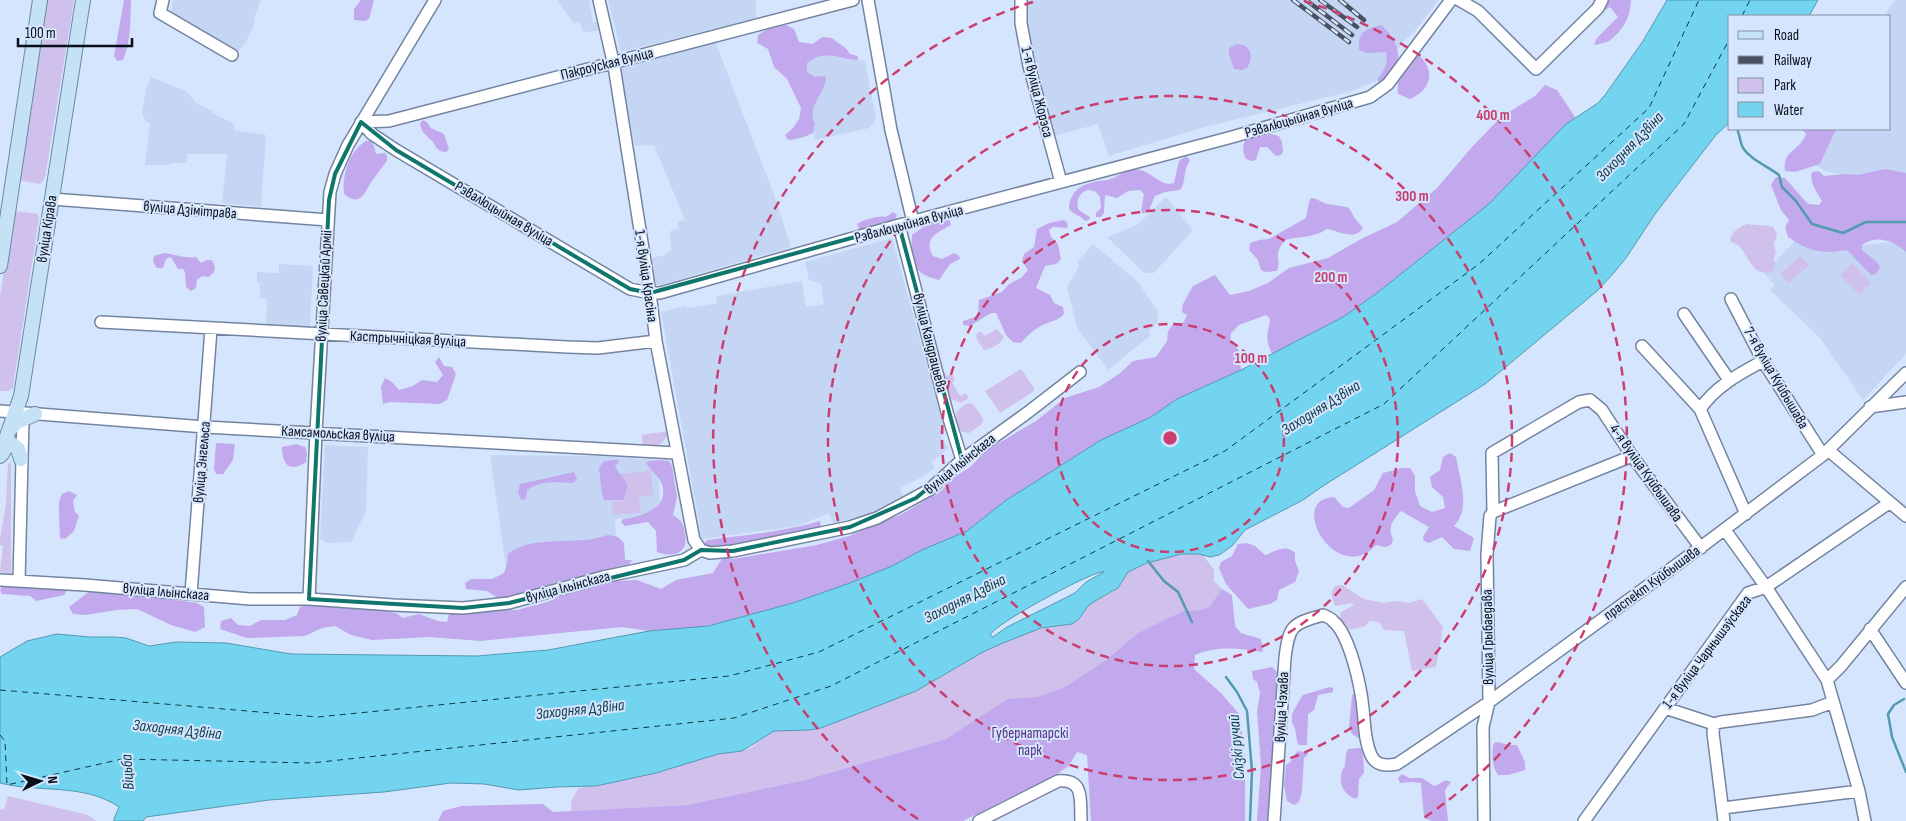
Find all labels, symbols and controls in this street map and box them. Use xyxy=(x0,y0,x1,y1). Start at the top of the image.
scale bar xyxy=(18,15,131,47)
legend xyxy=(1728,15,1891,130)
text: 100 m xyxy=(25,24,56,43)
text: Road xyxy=(1774,26,1799,45)
street label: Пакроўская вуліца xyxy=(559,43,656,85)
street label: 1-я вуліца Жорэса xyxy=(1017,44,1058,140)
text: Railway xyxy=(1774,51,1812,70)
text: Park xyxy=(1774,76,1796,95)
street label: Рэвалюцыйная вуліца xyxy=(1243,93,1355,143)
text: Water xyxy=(1774,101,1805,120)
text: 400 m xyxy=(1476,106,1510,125)
water label: Заходняя Дзвіна xyxy=(1592,108,1668,186)
street label: Рэвалюцыйная вуліца xyxy=(451,177,557,251)
text: 300 m xyxy=(1395,187,1429,206)
street label: вуліца Кірава xyxy=(32,194,62,264)
street label: вуліца Дзімітрава xyxy=(143,196,238,224)
street label: Рэвалюцыйная вуліца xyxy=(853,200,966,248)
street label: вуліца Савецкай Арміі xyxy=(312,229,336,342)
street label: 1-я вуліца Красіна xyxy=(630,229,662,324)
text: 200 m xyxy=(1314,268,1348,287)
street label: вуліца Кандрацьева xyxy=(908,291,952,395)
street label: 7-я вуліца Куйбышава xyxy=(1739,324,1813,432)
street label: Кастрычніцкая вуліца xyxy=(350,326,467,352)
text: 100 m xyxy=(1235,349,1267,368)
water label: Заходняя Дзвіна xyxy=(1278,376,1364,440)
street label: вуліца Энгельса xyxy=(189,420,215,504)
street label: 4-я вуліца Куйбышава xyxy=(1605,420,1687,526)
street label: Камсамольская вуліца xyxy=(281,422,395,446)
street label: вуліца Ільінскага xyxy=(920,429,1000,499)
centre of rings xyxy=(1161,429,1179,447)
street label: праспект Куйбышава xyxy=(1600,541,1704,625)
street label: вуліца Ільінскага xyxy=(524,567,612,607)
water label: Заходняя Дзвіна xyxy=(921,570,1009,628)
street label: вуліца Ільінскага xyxy=(122,579,210,605)
street label: вуліца Грыбаедава xyxy=(1478,589,1498,685)
street label: 1-я вуліца Чарнышэўскага xyxy=(1658,591,1756,713)
street label: вуліца Чэхава xyxy=(1271,671,1293,743)
water label: Заходняя Дзвіна xyxy=(535,696,626,724)
water label: Слізкі ручай xyxy=(1225,713,1249,780)
water label: Заходняя Дзвіна xyxy=(132,716,223,744)
park label: Губернатарскі парк xyxy=(992,724,1069,760)
water label: Віцьба xyxy=(117,753,139,790)
north arrow xyxy=(15,756,65,806)
text: N xyxy=(44,775,61,784)

